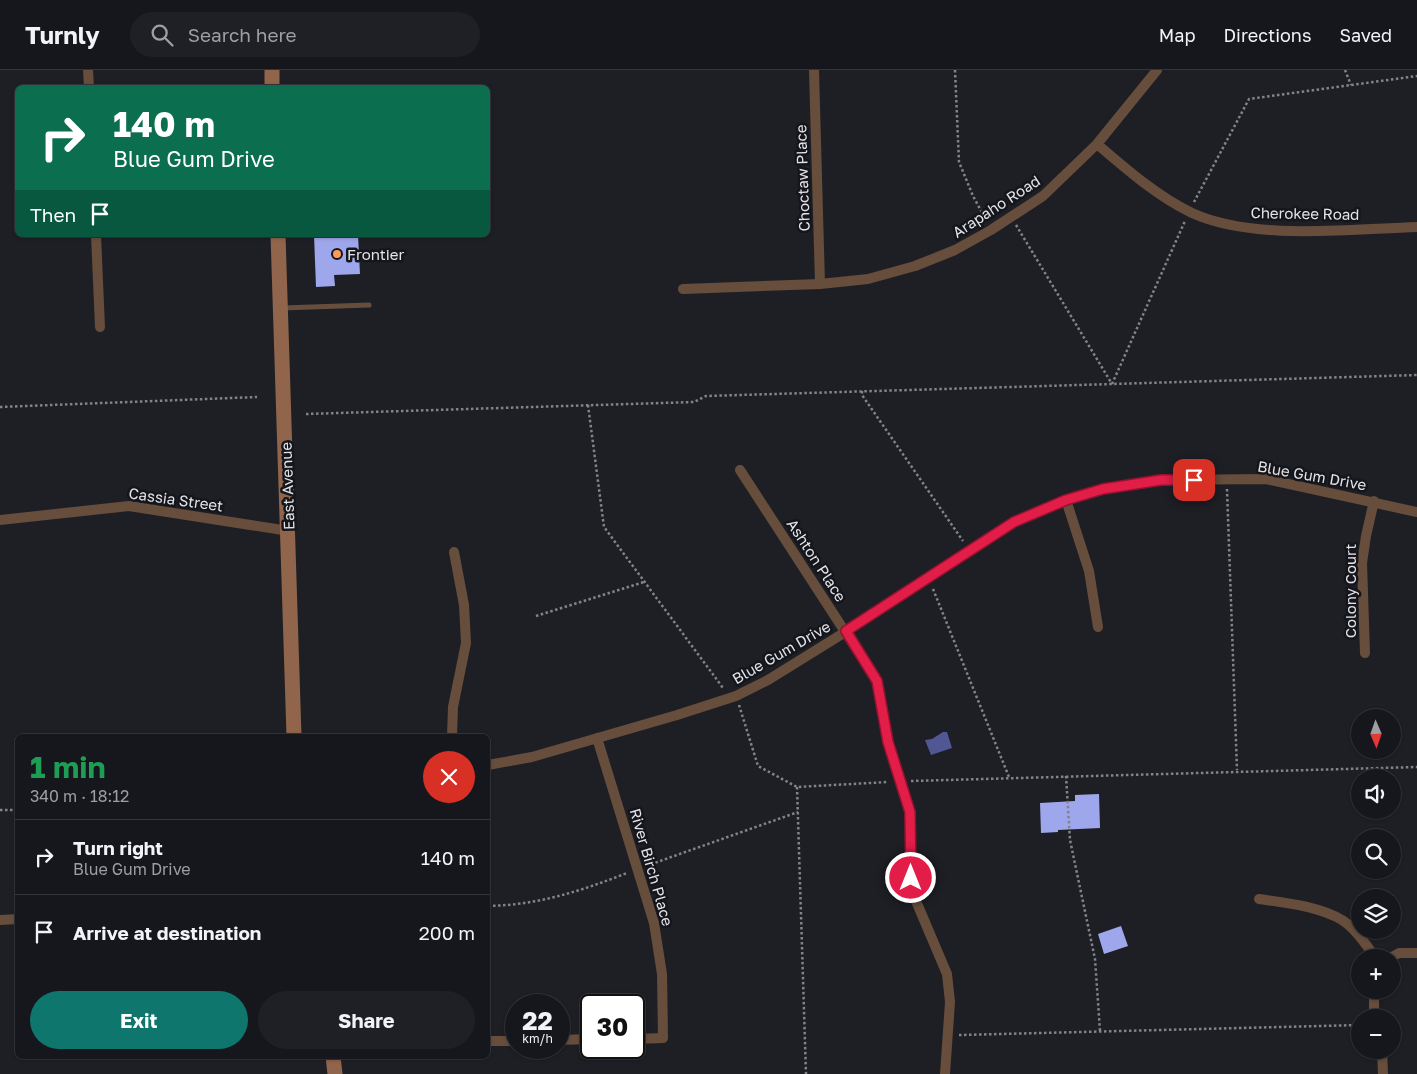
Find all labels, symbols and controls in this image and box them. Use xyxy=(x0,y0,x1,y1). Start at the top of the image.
search box xyxy=(130,12,480,57)
text: Turnly xyxy=(25,20,100,49)
icon: search xyxy=(148,21,176,49)
text: Search here xyxy=(188,23,297,46)
text: Map xyxy=(1159,24,1195,46)
text: Directions xyxy=(1223,24,1311,46)
text: Saved xyxy=(1339,24,1392,46)
text: 140 m xyxy=(113,103,215,145)
icon: right xyxy=(30,105,95,170)
street label: Choctaw Place xyxy=(791,124,813,232)
text: Blue Gum Drive xyxy=(113,145,275,172)
street label: Arapaho Road xyxy=(949,171,1043,241)
icon: arrive xyxy=(86,200,114,228)
text: Then xyxy=(30,203,76,226)
street label: Cherokee Road xyxy=(1250,203,1360,223)
place label: Frontier xyxy=(347,245,404,263)
marker: Frontier xyxy=(331,248,343,260)
street label: East Avenue xyxy=(276,441,298,530)
street label: Blue Gum Drive xyxy=(1256,457,1368,493)
pin xyxy=(1173,459,1215,501)
icon: arrive xyxy=(1180,466,1208,494)
street label: Cassia Street xyxy=(128,483,224,515)
street label: Ashton Place xyxy=(784,515,851,605)
street label: Colony Court xyxy=(1341,544,1359,638)
street label: Blue Gum Drive xyxy=(729,617,833,687)
north arrow xyxy=(1351,709,1401,759)
map controls xyxy=(1351,709,1401,1059)
text: 1 min xyxy=(30,749,106,785)
button: close xyxy=(423,751,475,803)
button: sound xyxy=(1351,769,1401,819)
text: 340 m · 18:12 xyxy=(30,786,129,806)
street label: River Birch Place xyxy=(627,806,677,928)
button: search xyxy=(1351,829,1401,879)
text: Turn right xyxy=(73,836,163,859)
icon: right xyxy=(30,843,58,871)
text: 140 m xyxy=(421,846,475,869)
position arrow xyxy=(884,851,936,903)
text: Blue Gum Drive xyxy=(73,859,191,879)
button: layers xyxy=(1351,889,1401,939)
icon: arrive xyxy=(30,918,58,946)
text: Arrive at destination xyxy=(73,921,261,944)
text: 200 m xyxy=(419,921,475,944)
button: + xyxy=(1351,949,1401,999)
button: Exit xyxy=(30,991,248,1049)
button: Share xyxy=(258,991,475,1049)
speed limit sign: 30 xyxy=(580,994,645,1059)
text: 22 xyxy=(522,1005,553,1036)
button: − xyxy=(1351,1009,1401,1059)
text: km/h xyxy=(522,1031,553,1046)

